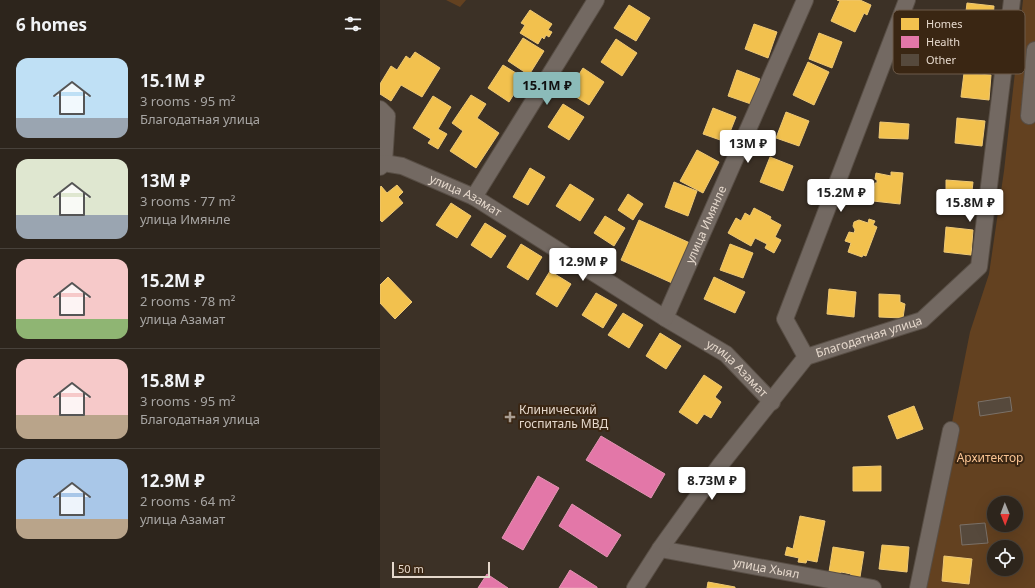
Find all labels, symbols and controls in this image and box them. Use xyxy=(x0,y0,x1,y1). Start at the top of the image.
legend xyxy=(893,10,1025,74)
text: 6 homes xyxy=(16,13,87,36)
icon: filters xyxy=(342,13,364,35)
text: Homes xyxy=(926,16,963,31)
text: Health xyxy=(926,34,960,49)
text: Other xyxy=(926,52,957,67)
text: 15.1M ₽ xyxy=(140,69,205,92)
pin: 15.1M ₽ xyxy=(510,72,584,106)
icon: home xyxy=(48,74,96,122)
text: 15.1M ₽ xyxy=(522,76,572,94)
text: 3 rooms · 95 m² xyxy=(140,92,235,110)
text: Благодатная улица xyxy=(140,110,260,128)
pin: 13M ₽ xyxy=(720,130,776,164)
text: 13M ₽ xyxy=(729,134,767,152)
text: 13M ₽ xyxy=(140,169,190,192)
street label: улица Азамат xyxy=(427,170,505,221)
icon: home xyxy=(48,175,96,223)
pin: 15.2M ₽ xyxy=(804,179,878,213)
street label: улица Имянле xyxy=(681,182,730,266)
text: 15.2M ₽ xyxy=(816,183,866,201)
pin: 15.8M ₽ xyxy=(933,189,1007,223)
text: 3 rooms · 77 m² xyxy=(140,192,235,210)
text: 15.8M ₽ xyxy=(945,193,995,211)
text: улица Имянле xyxy=(140,210,230,228)
pin: 12.9M ₽ xyxy=(546,248,620,282)
text: 12.9M ₽ xyxy=(558,252,608,270)
text: 15.2M ₽ xyxy=(140,269,205,292)
icon: home xyxy=(48,275,96,323)
text: 2 rooms · 78 m² xyxy=(140,292,235,310)
text: улица Азамат xyxy=(140,310,225,328)
street label: Благодатная улица xyxy=(813,312,924,361)
street label: улица Азамат xyxy=(703,335,772,401)
text: 15.8M ₽ xyxy=(140,369,205,392)
icon: home xyxy=(48,375,96,423)
text: 3 rooms · 95 m² xyxy=(140,392,235,410)
place label: Клинический госпиталь МВД xyxy=(519,401,609,432)
text: Благодатная улица xyxy=(140,410,260,428)
marker: Клинический госпиталь МВД xyxy=(504,411,516,423)
park label: Архитектор xyxy=(957,449,1023,466)
pin: 8.73M ₽ xyxy=(675,467,749,501)
text: 12.9M ₽ xyxy=(140,469,205,492)
text: 8.73M ₽ xyxy=(687,471,737,489)
icon: home xyxy=(48,475,96,523)
text: 2 rooms · 64 m² xyxy=(140,492,235,510)
north arrow xyxy=(987,496,1023,532)
map controls xyxy=(987,496,1023,576)
text: улица Азамат xyxy=(140,510,225,528)
button: locate xyxy=(987,540,1023,576)
street label: улица Хыял xyxy=(732,554,801,582)
scale bar xyxy=(392,560,490,579)
text: 50 m xyxy=(398,561,424,576)

